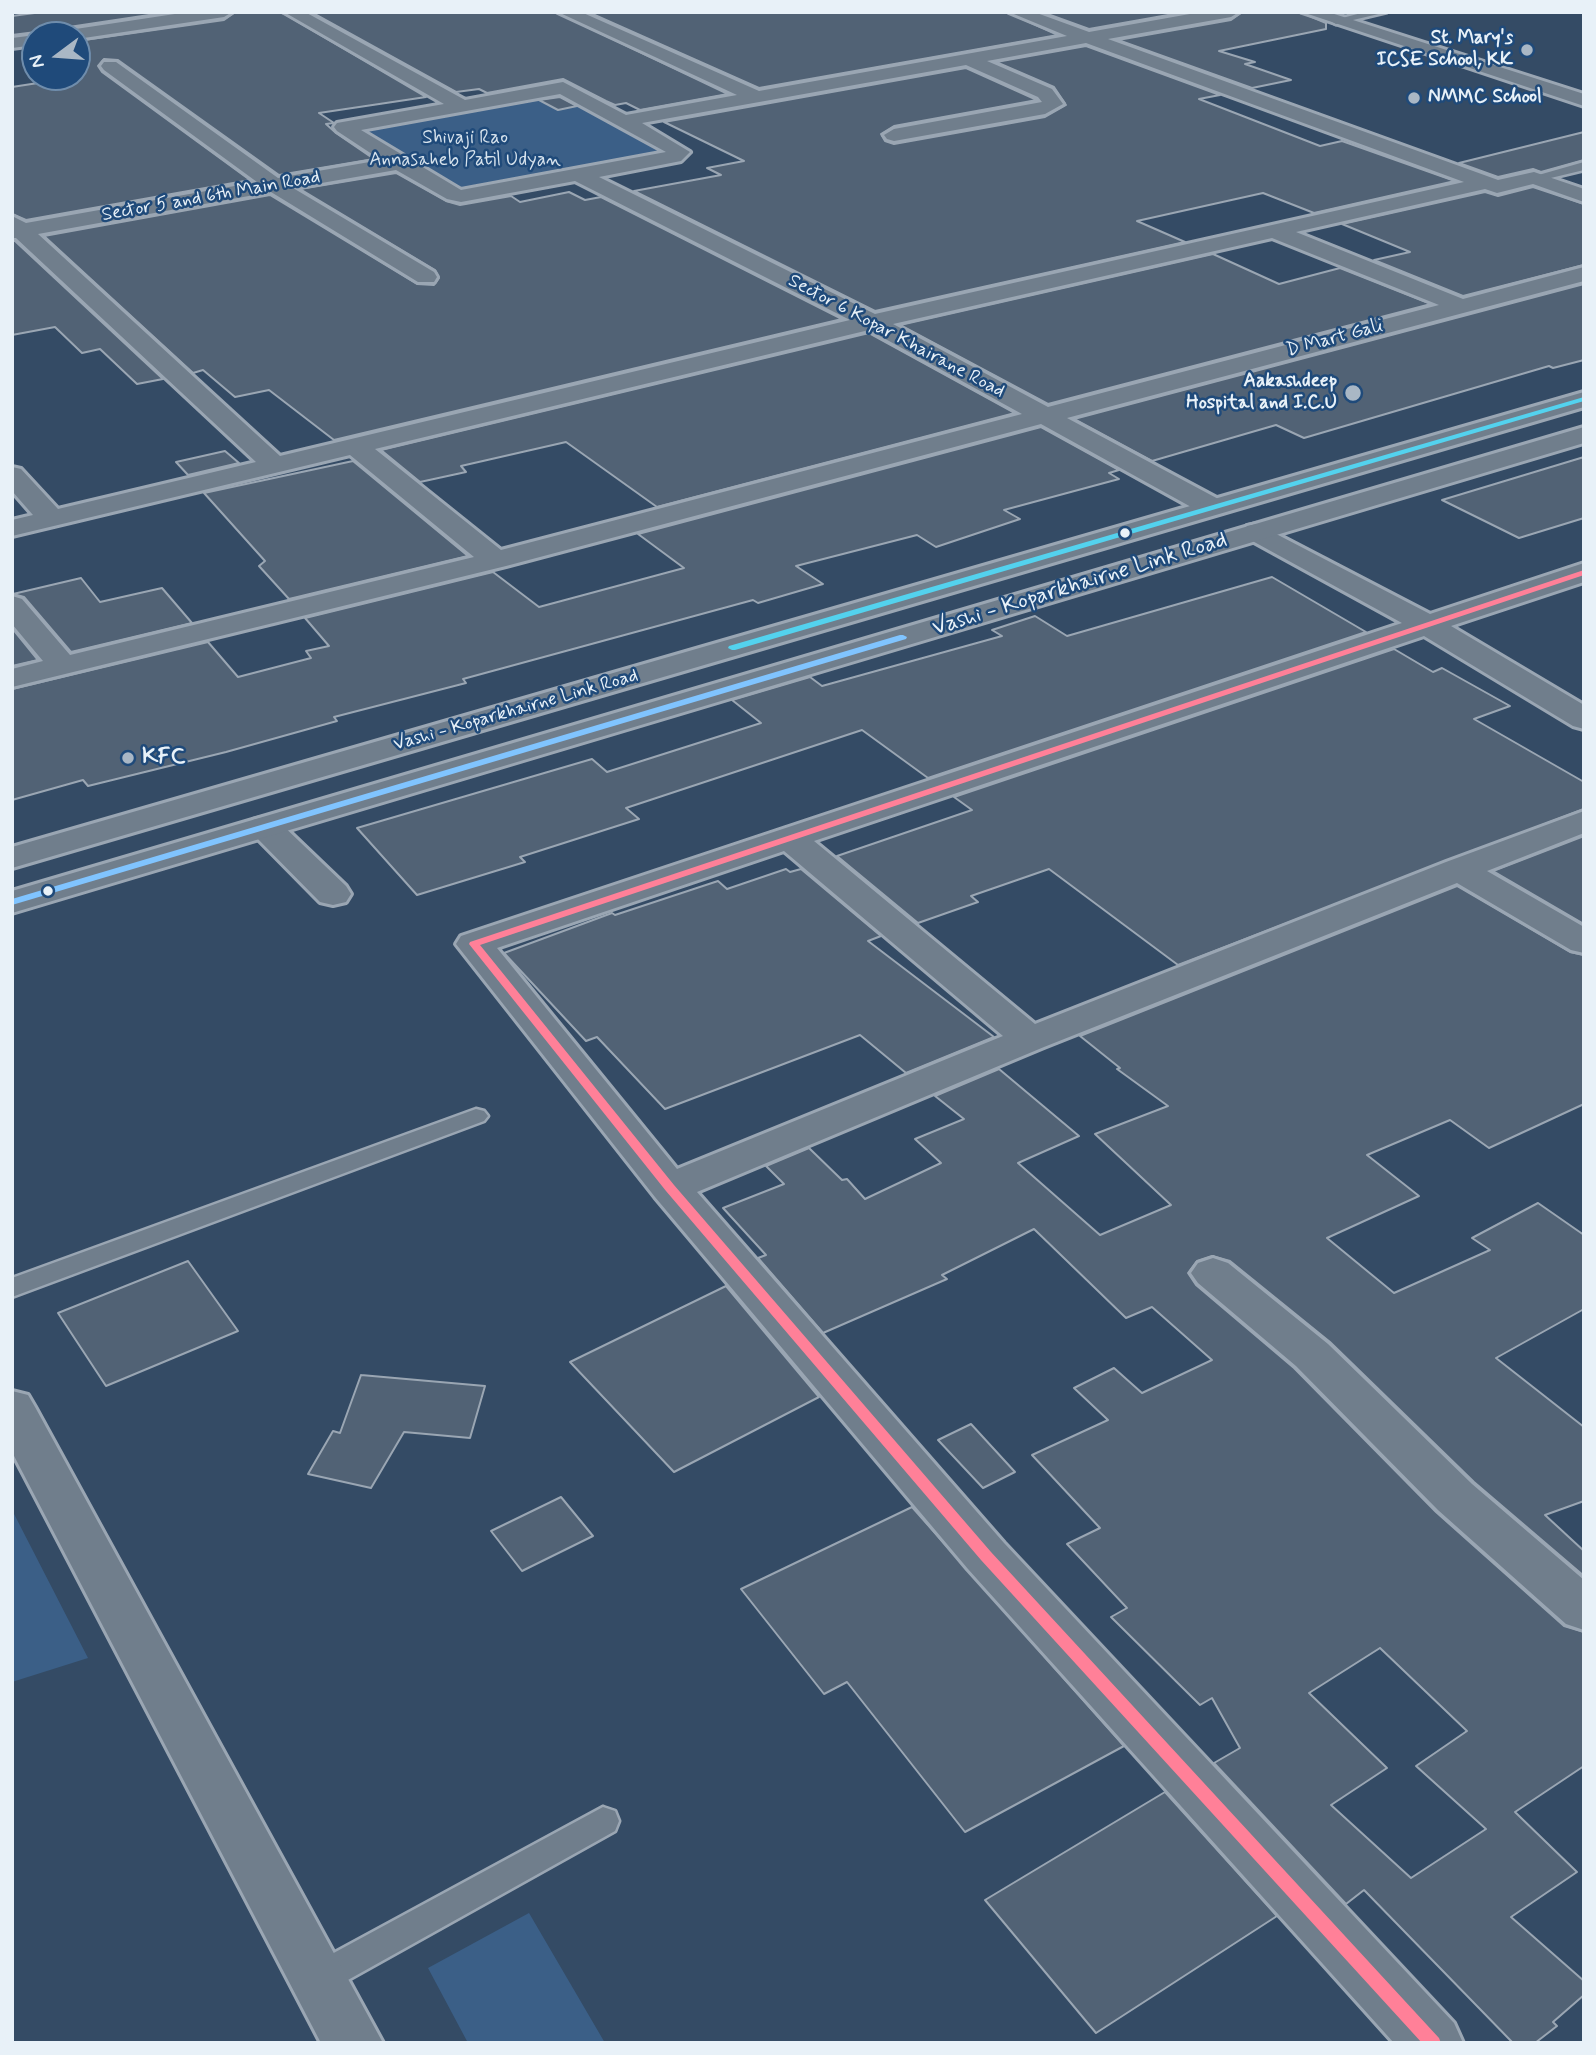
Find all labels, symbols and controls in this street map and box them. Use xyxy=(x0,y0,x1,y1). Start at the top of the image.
north arrow xyxy=(21,21,91,91)
place label: St. Mary's ICSE School, KK xyxy=(1376,28,1513,72)
marker: St. Mary's ICSE School, KK xyxy=(1519,42,1535,58)
text: N xyxy=(23,52,51,71)
place label: NMMC School xyxy=(1428,87,1542,109)
marker: NMMC School xyxy=(1406,90,1422,106)
park label: Shivaji Rao Annasaheb Patil Udyan xyxy=(369,128,561,172)
street label: Sector 5 and 6th Main Road xyxy=(100,167,322,227)
street label: Sector 6 Kopar Khairane Road xyxy=(784,270,1008,404)
street label: D Mart Gali xyxy=(1284,315,1386,363)
place label: Aakashdeep Hospital and I.C.U xyxy=(1186,371,1337,415)
marker: Aakashdeep Hospital and I.C.U xyxy=(1343,383,1363,403)
unlabelled marker xyxy=(1118,526,1132,540)
street label: Vashi - Koparkhairne Link Road xyxy=(929,527,1231,643)
street label: Vashi - Koparkhairne Link Road xyxy=(391,665,641,757)
place label: KFC xyxy=(142,744,185,772)
marker: KFC xyxy=(120,750,136,766)
unlabelled marker xyxy=(41,884,55,898)

